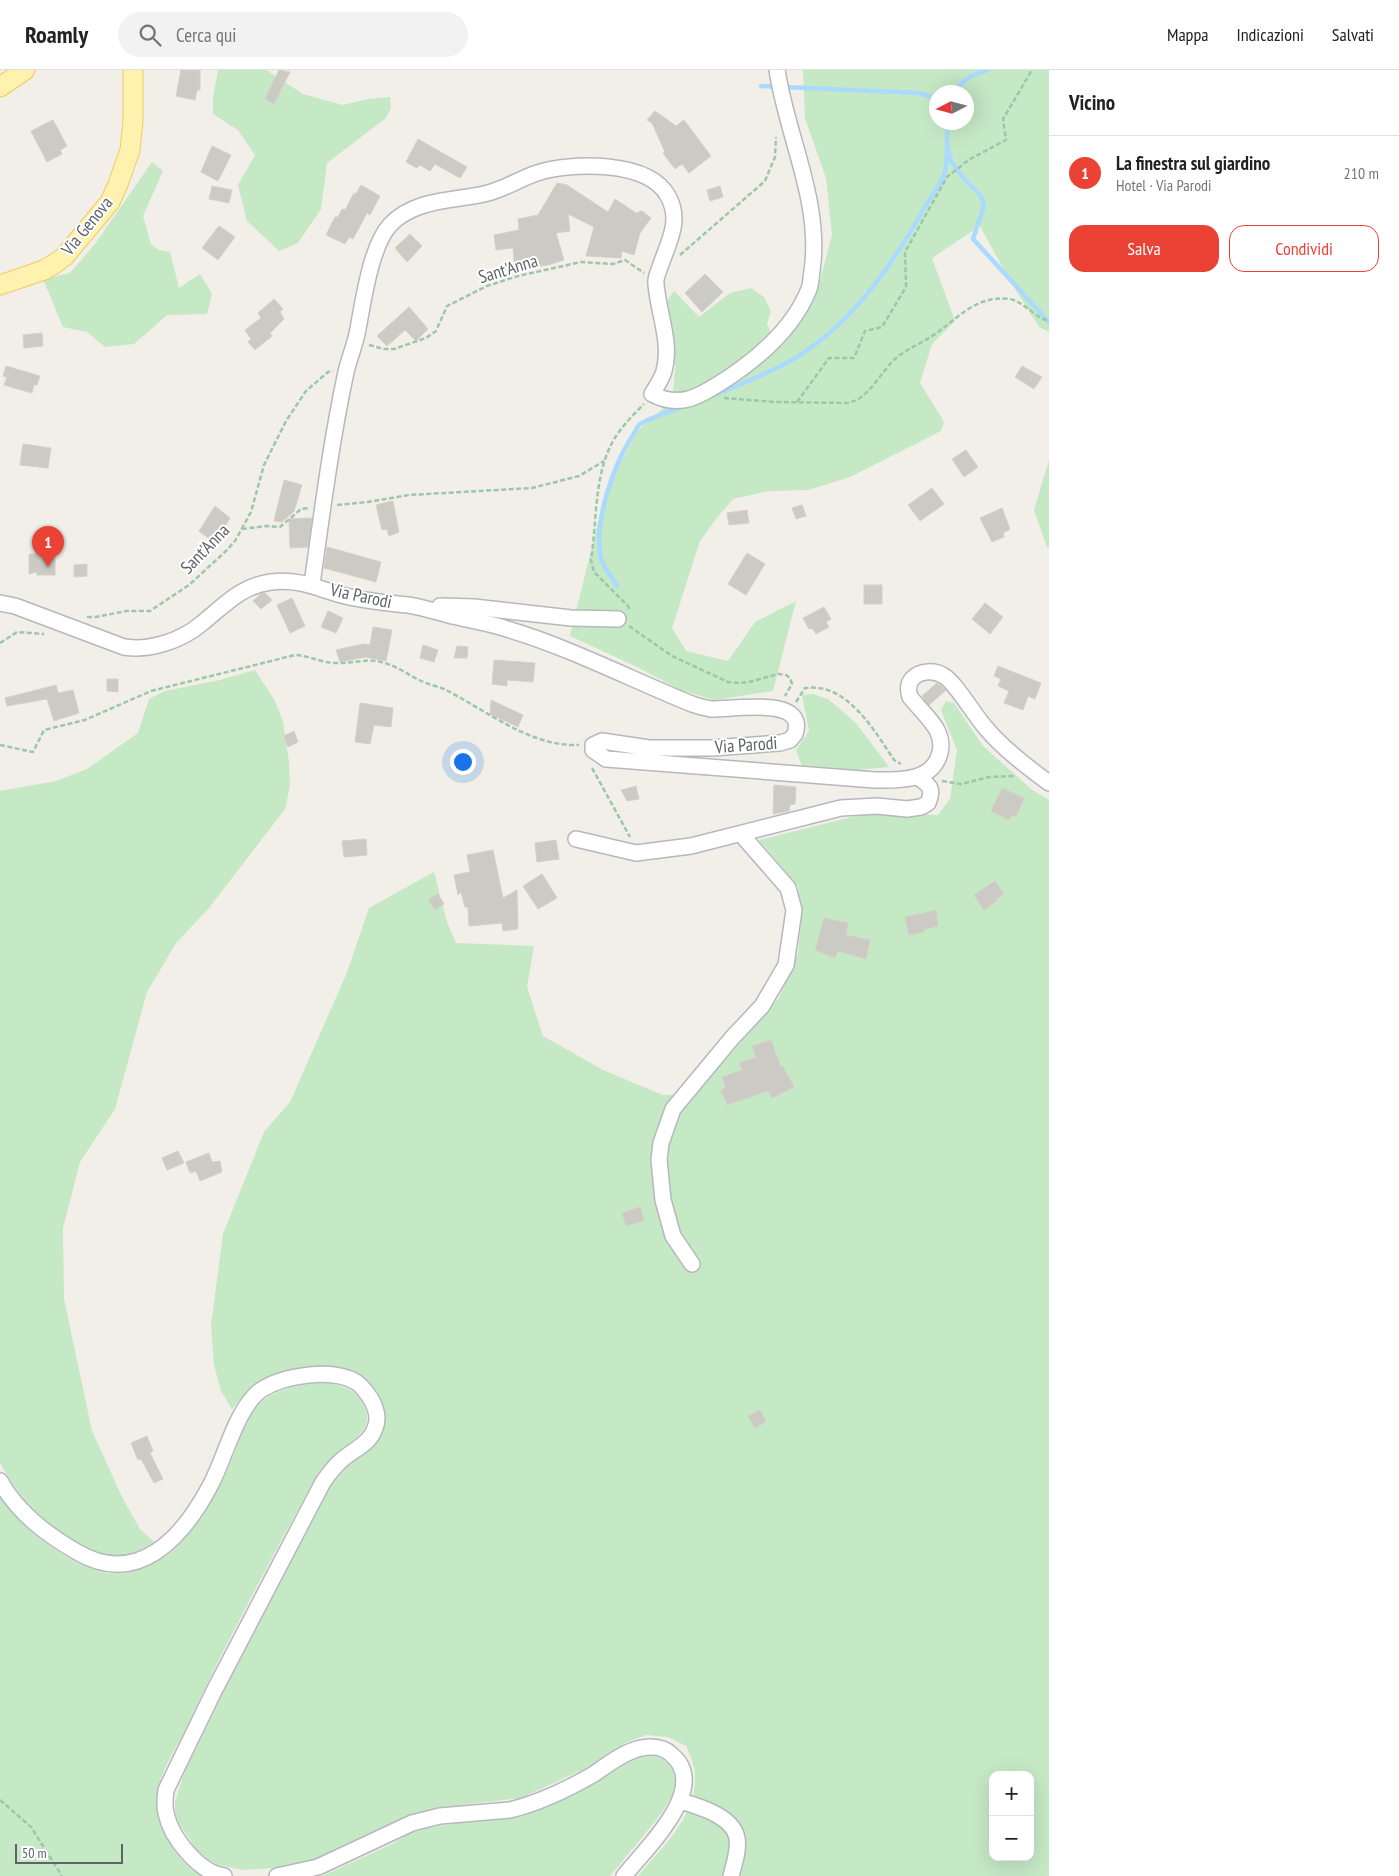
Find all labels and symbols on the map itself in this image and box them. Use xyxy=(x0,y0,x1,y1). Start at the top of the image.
north arrow xyxy=(929,85,974,130)
street label: Via Genova xyxy=(55,192,117,261)
street label: Sant'Anna xyxy=(475,249,540,288)
street label: Sant'Anna xyxy=(175,519,234,578)
pin: 1 xyxy=(32,526,64,567)
street label: Via Parodi xyxy=(327,578,394,613)
street label: Via Parodi xyxy=(713,731,778,758)
your location xyxy=(450,749,476,775)
scale bar xyxy=(15,1841,122,1864)

